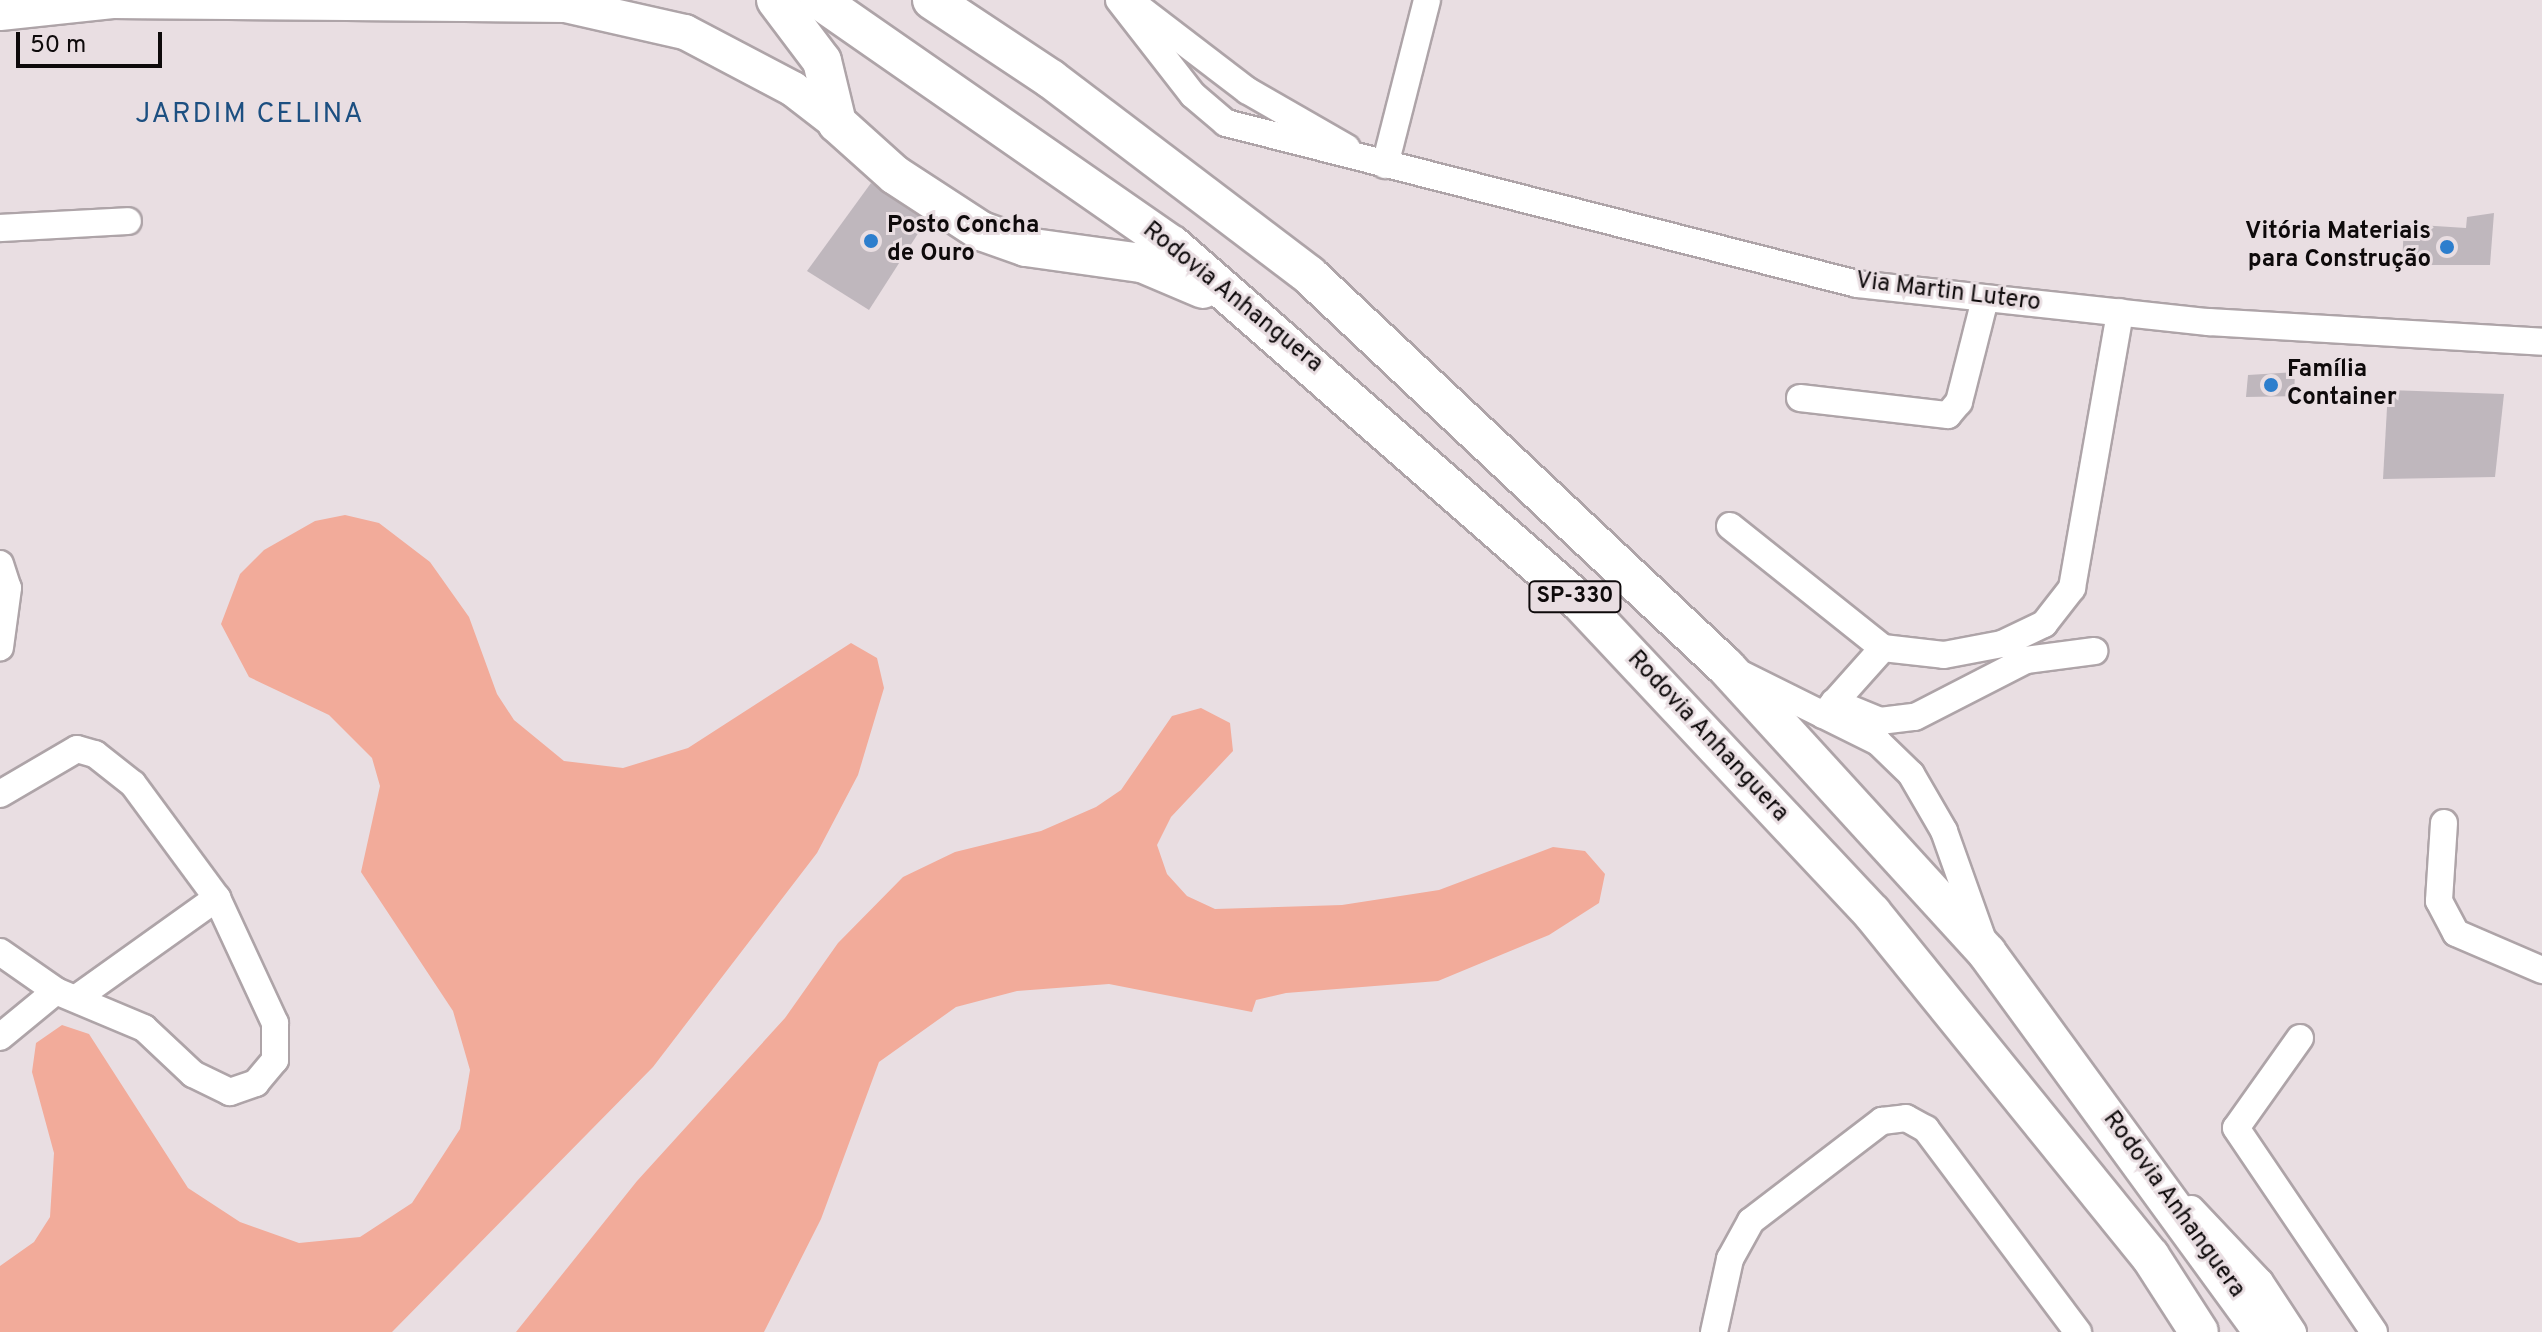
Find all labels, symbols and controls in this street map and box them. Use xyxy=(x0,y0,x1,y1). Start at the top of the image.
scale bar xyxy=(20,16,166,66)
text: 50 m xyxy=(30,31,86,61)
district label: JARDIM CELINA xyxy=(135,98,365,132)
place label: Posto Concha de Ouro xyxy=(887,213,1039,269)
street label: Rodovia Anhanguera xyxy=(1136,216,1328,380)
place label: Vitória Materiais para Construção xyxy=(2245,219,2431,275)
marker: Posto Concha de Ouro xyxy=(862,232,880,250)
marker: Vitória Materiais para Construção xyxy=(2438,238,2456,256)
street label: Via Martin Lutero xyxy=(1854,267,2042,319)
place label: Família Container xyxy=(2287,357,2397,413)
marker: Família Container xyxy=(2262,376,2280,394)
road number: SP-330 xyxy=(1527,579,1623,615)
street label: Rodovia Anhanguera xyxy=(1620,645,1794,829)
street label: Rodovia Anhanguera xyxy=(2095,1106,2251,1304)

